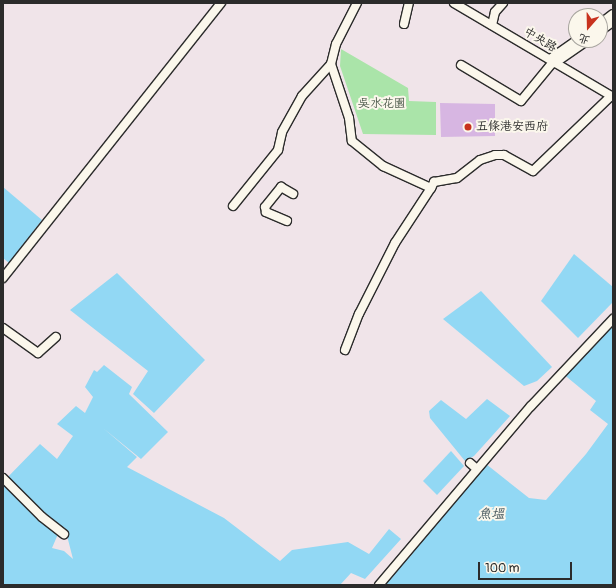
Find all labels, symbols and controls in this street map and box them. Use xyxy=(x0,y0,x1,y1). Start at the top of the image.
north arrow xyxy=(568,8,608,48)
street label: 中央路 xyxy=(521,25,559,55)
text: 北 xyxy=(577,31,591,47)
park label: 吳水花園 xyxy=(358,97,406,111)
place label: 五條港安西府 xyxy=(476,120,548,134)
marker: 五條港安西府 xyxy=(463,122,473,132)
water label: 魚塭 xyxy=(478,506,504,522)
scale bar xyxy=(480,554,574,580)
text: 100 m xyxy=(485,561,519,576)

